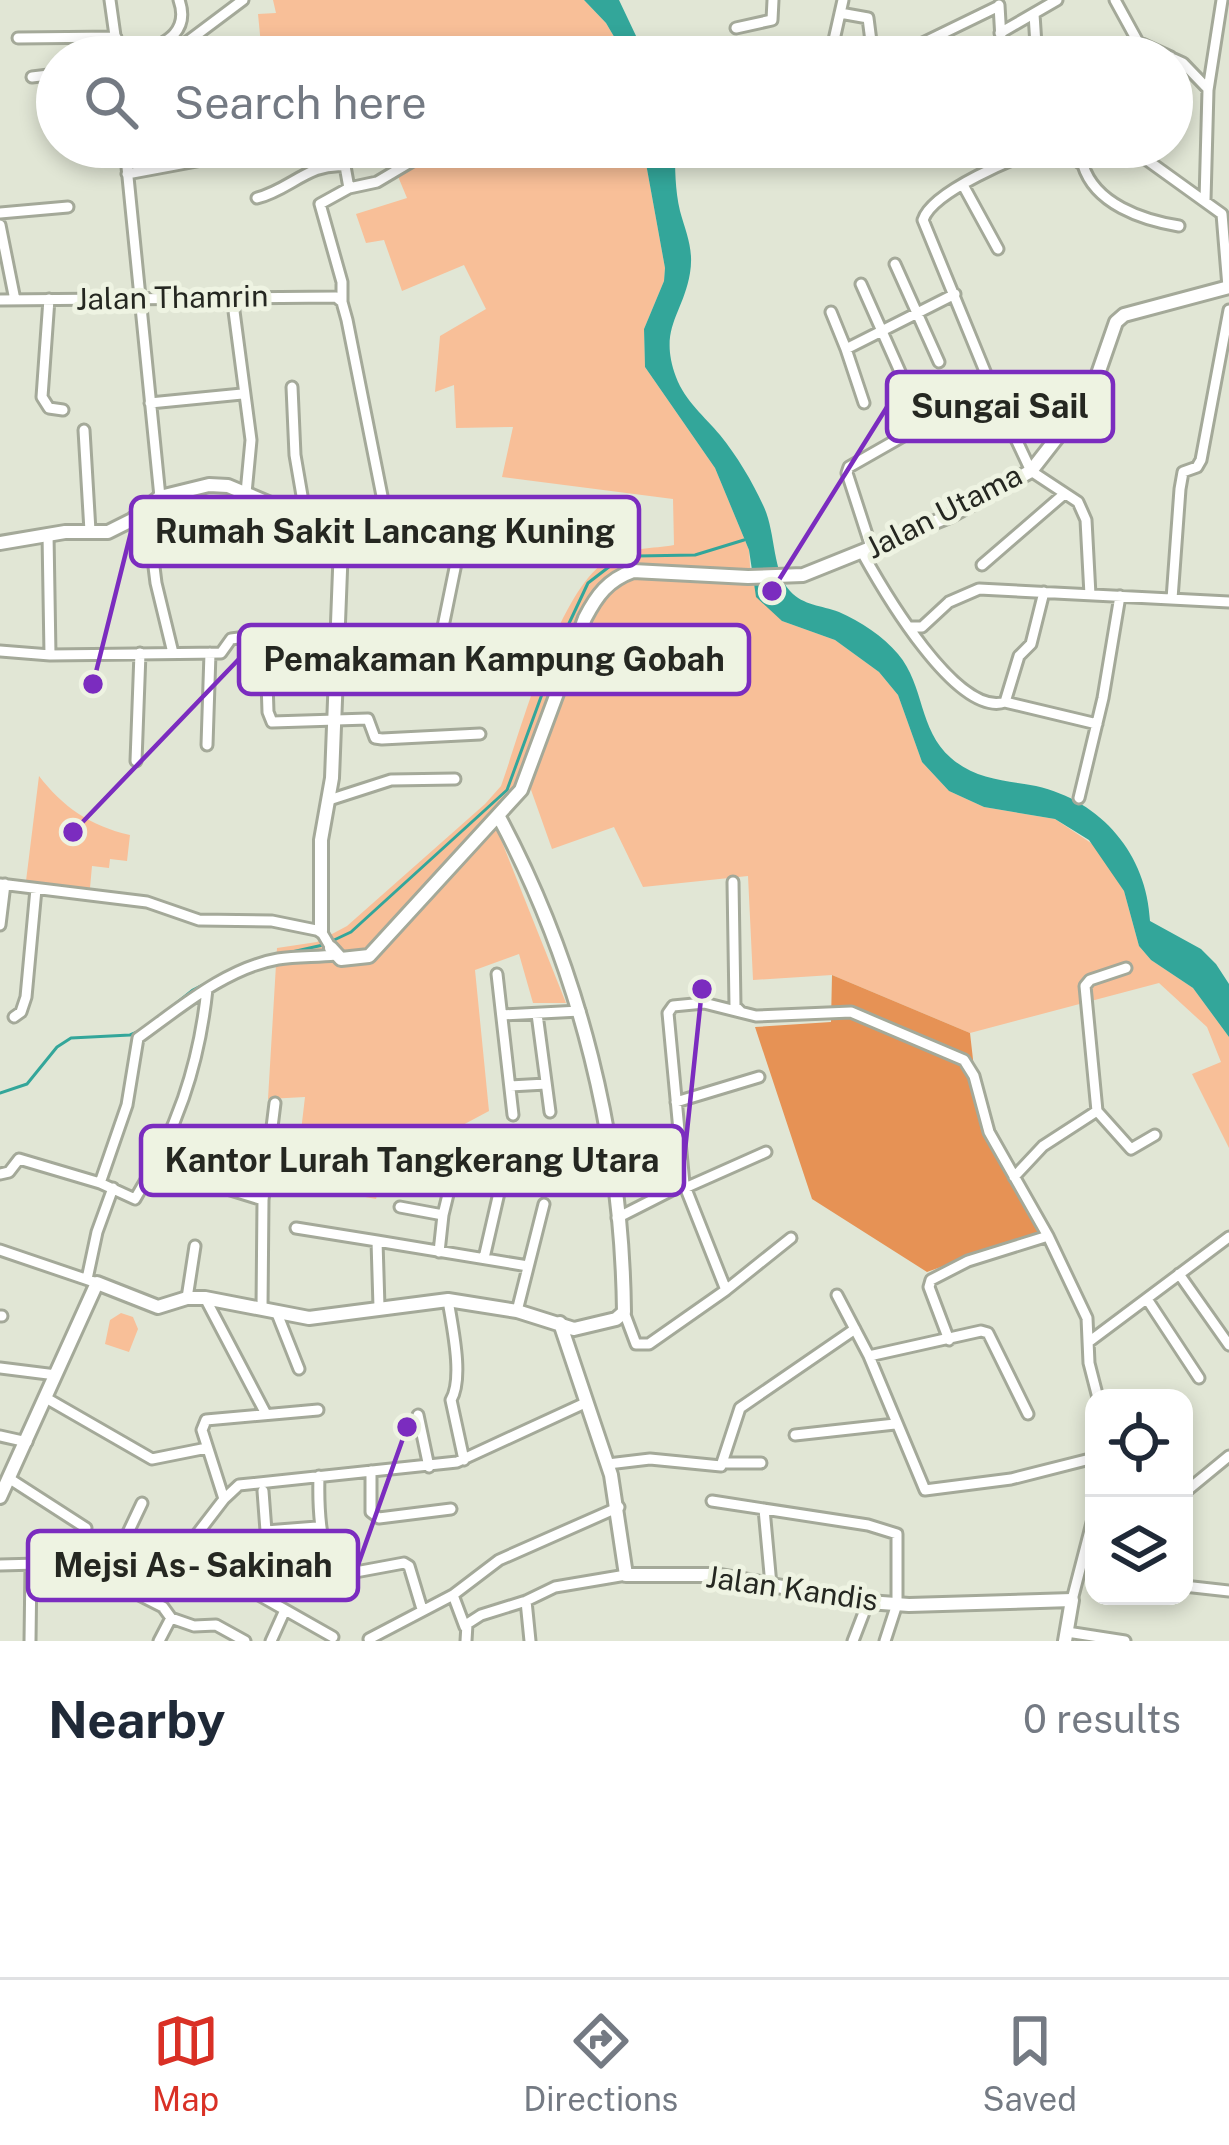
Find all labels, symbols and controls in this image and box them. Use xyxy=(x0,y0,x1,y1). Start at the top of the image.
search box xyxy=(36,36,1193,168)
icon: search xyxy=(78,69,144,135)
text: Search here xyxy=(174,76,427,129)
street label: Jalan Thamrin xyxy=(75,277,269,317)
callout: Sungai Sail xyxy=(887,372,1113,441)
text: Sungai Sail xyxy=(911,387,1089,425)
street label: Jalan Utama xyxy=(859,456,1028,566)
callout: Rumah Sakit Lancang Kuning xyxy=(131,497,639,566)
text: Rumah Sakit Lancang Kuning xyxy=(155,512,616,550)
callout: Pemakaman Kampung Gobah xyxy=(239,625,749,694)
text: Pemakaman Kampung Gobah xyxy=(263,640,725,678)
callout: Kantor Lurah Tangkerang Utara xyxy=(141,1126,684,1195)
text: Kantor Lurah Tangkerang Utara xyxy=(165,1141,659,1179)
map controls xyxy=(1085,1389,1193,1605)
button: locate xyxy=(1085,1389,1193,1497)
button: layers xyxy=(1085,1497,1193,1605)
callout: Mejsi As- Sakinah xyxy=(28,1531,358,1600)
text: Mejsi As- Sakinah xyxy=(53,1546,333,1584)
street label: Jalan Kandis xyxy=(704,1558,880,1618)
text: Nearby xyxy=(48,1690,225,1749)
text: 0 results xyxy=(1023,1696,1181,1742)
tab: Map xyxy=(152,2008,219,2118)
tab: Directions xyxy=(523,2008,678,2118)
tab: Saved xyxy=(983,2008,1077,2118)

